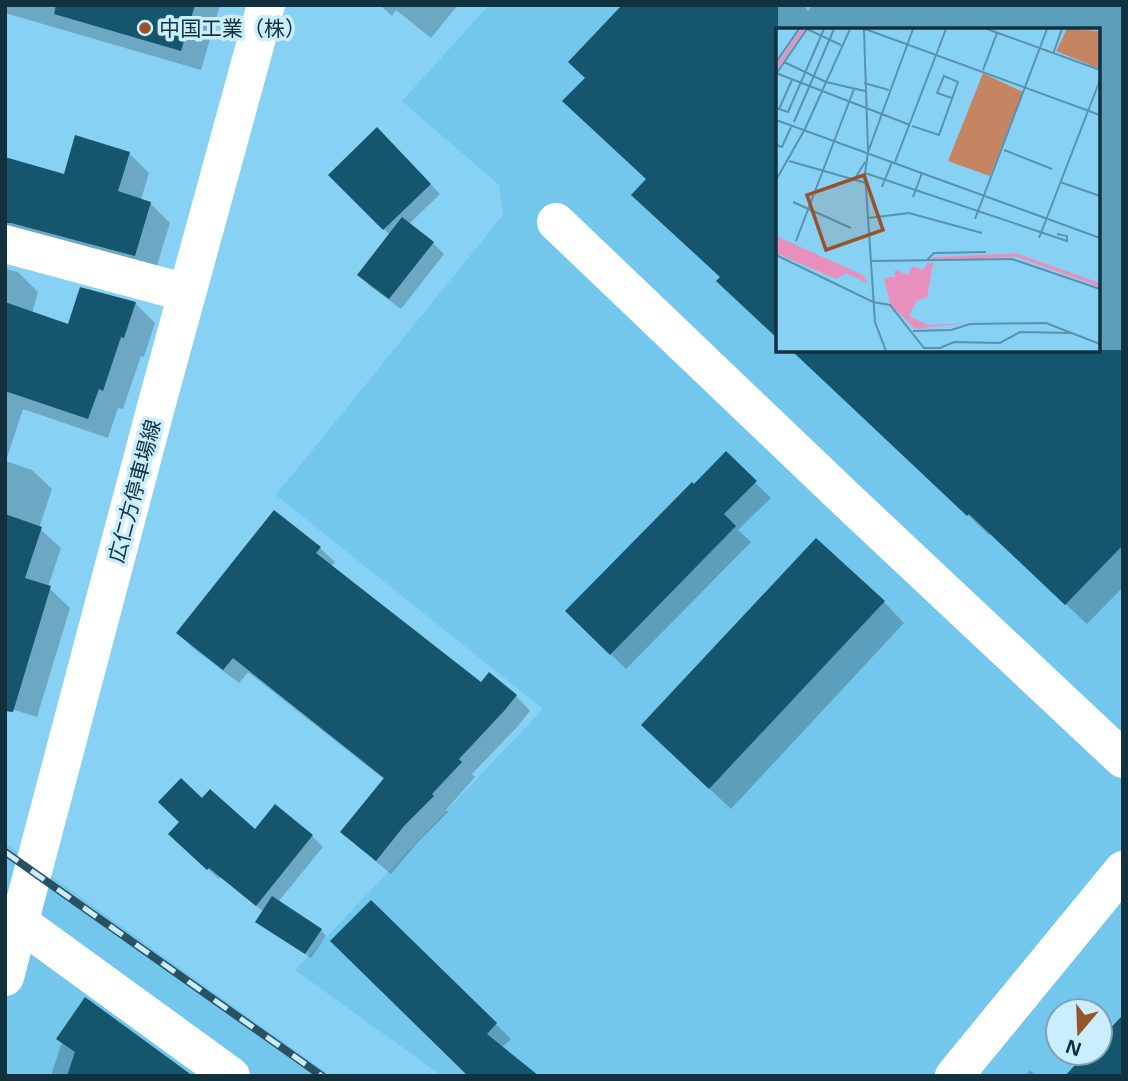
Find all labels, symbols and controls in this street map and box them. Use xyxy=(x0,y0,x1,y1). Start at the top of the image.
place label: 中国工業（株） xyxy=(159,14,306,42)
marker: 中国工業（株） xyxy=(137,20,153,36)
inset map xyxy=(776,28,1100,352)
street label: 広仁方停車場線 xyxy=(101,416,167,566)
north arrow xyxy=(1044,997,1114,1067)
text: N xyxy=(1062,1033,1085,1063)

